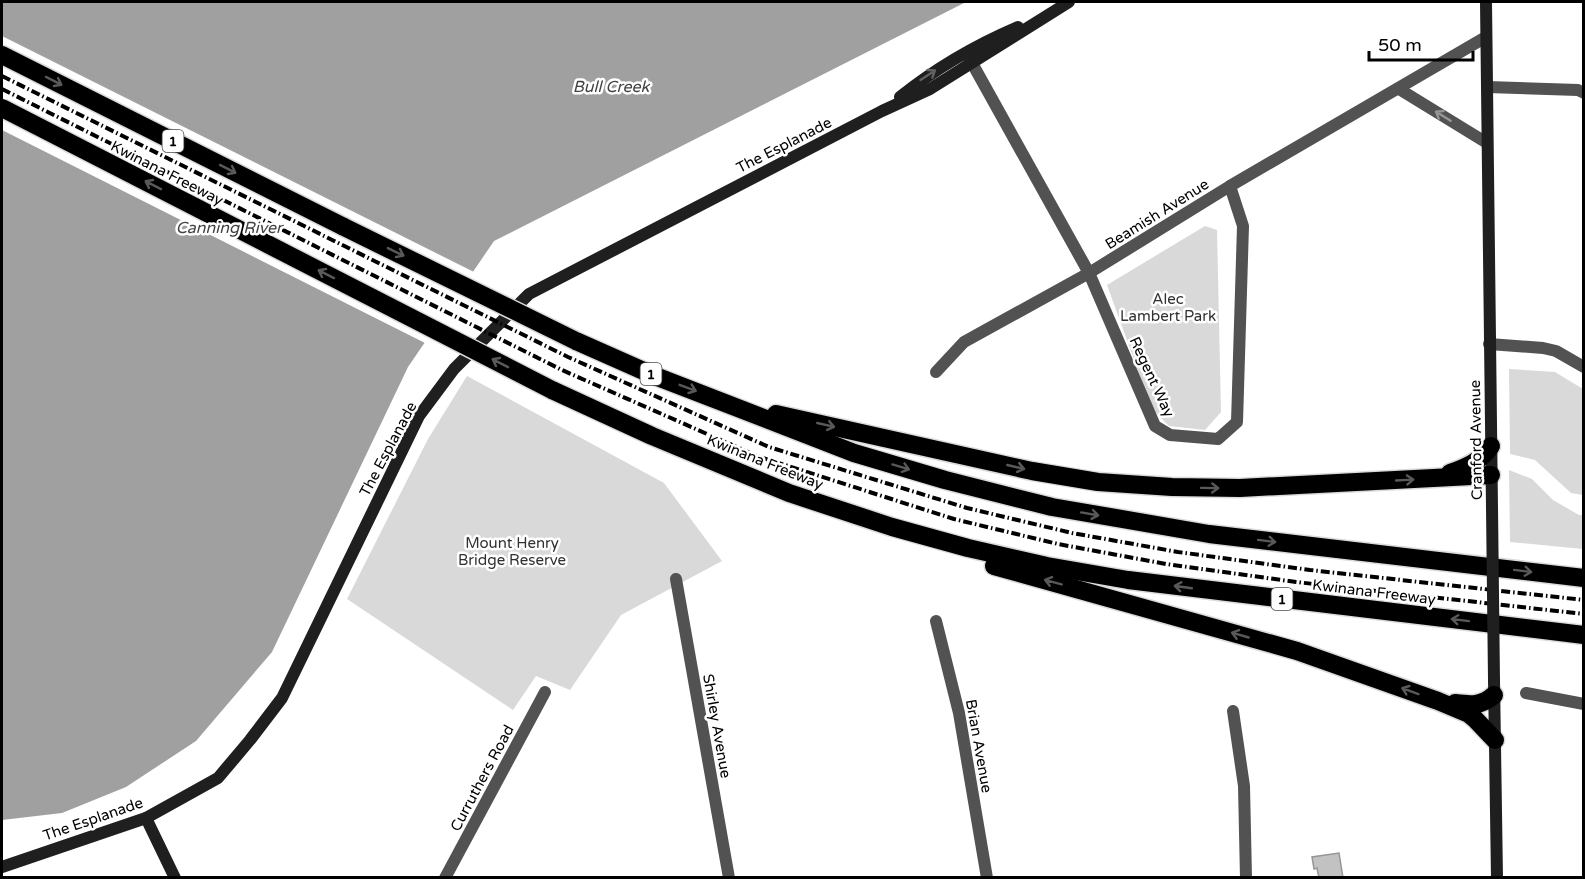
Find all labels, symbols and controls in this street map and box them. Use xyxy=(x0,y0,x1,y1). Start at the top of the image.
scale bar xyxy=(1369,24,1472,62)
text: 50 m xyxy=(1378,34,1422,56)
one-way arrow xyxy=(920,69,937,82)
one-way arrow xyxy=(44,76,62,88)
water label: Bull Creek xyxy=(573,77,651,97)
one-way arrow xyxy=(1435,110,1452,122)
street label: The Esplanade xyxy=(733,113,835,177)
road number: 1 xyxy=(162,130,184,152)
street label: Kwinana Freeway xyxy=(108,137,226,209)
one-way arrow xyxy=(219,163,237,175)
street label: Beamish Avenue xyxy=(1102,175,1212,253)
one-way arrow xyxy=(144,179,162,191)
water label: Canning River xyxy=(176,218,284,238)
one-way arrow xyxy=(387,247,405,259)
one-way arrow xyxy=(318,268,336,279)
park label: Alec Lambert Park xyxy=(1120,290,1216,325)
street label: Regent Way xyxy=(1126,334,1178,420)
one-way arrow xyxy=(492,357,509,369)
road number: 1 xyxy=(640,363,662,385)
street label: Cranford Avenue xyxy=(1466,380,1486,500)
one-way arrow xyxy=(678,383,697,394)
street label: The Esplanade xyxy=(356,399,420,499)
one-way arrow xyxy=(816,420,835,431)
street label: Kwinana Freeway xyxy=(704,430,826,494)
one-way arrow xyxy=(891,462,910,473)
one-way arrow xyxy=(1006,462,1025,474)
one-way arrow xyxy=(1395,474,1415,485)
one-way arrow xyxy=(1199,482,1219,494)
one-way arrow xyxy=(1080,509,1099,520)
park label: Mount Henry Bridge Reserve xyxy=(458,534,566,569)
one-way arrow xyxy=(1257,536,1277,547)
one-way arrow xyxy=(1513,566,1533,577)
one-way arrow xyxy=(1044,576,1063,587)
street label: Kwinana Freeway xyxy=(1311,576,1437,608)
one-way arrow xyxy=(1173,581,1193,592)
road number: 1 xyxy=(1272,588,1292,610)
one-way arrow xyxy=(1450,614,1470,625)
one-way arrow xyxy=(1231,629,1250,640)
street label: Shirley Avenue xyxy=(699,672,735,780)
one-way arrow xyxy=(1401,685,1420,696)
street label: Brian Avenue xyxy=(962,698,996,794)
street label: Curruthers Road xyxy=(446,722,518,834)
street label: The Esplanade xyxy=(41,793,145,845)

